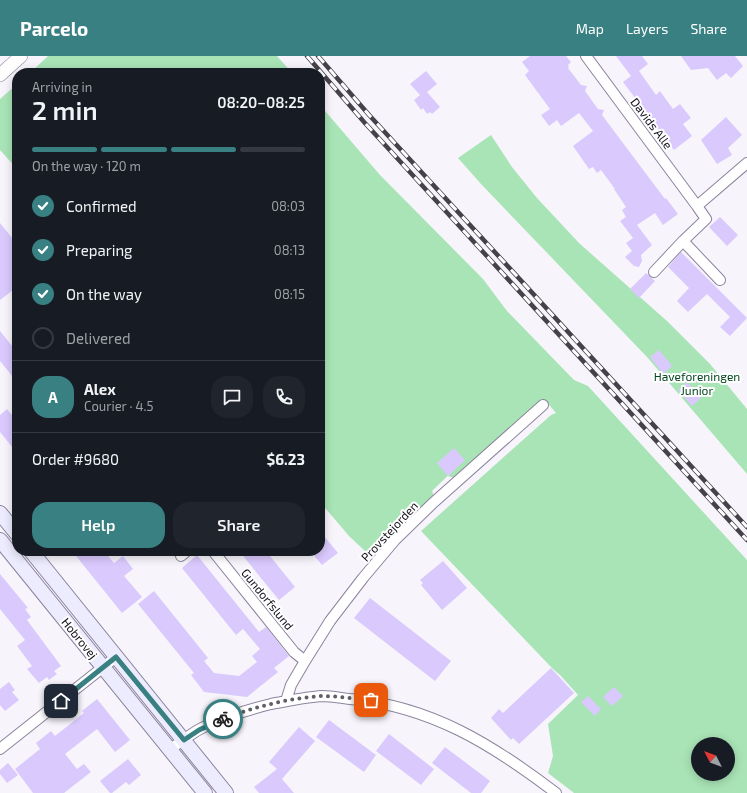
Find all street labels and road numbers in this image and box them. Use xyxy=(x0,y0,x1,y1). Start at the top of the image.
street label: Davids Alle xyxy=(628,95,676,151)
street label: Provstejorden xyxy=(358,498,421,565)
street label: Gundorfslund xyxy=(239,566,297,632)
street label: Hobrovej xyxy=(58,615,101,662)

